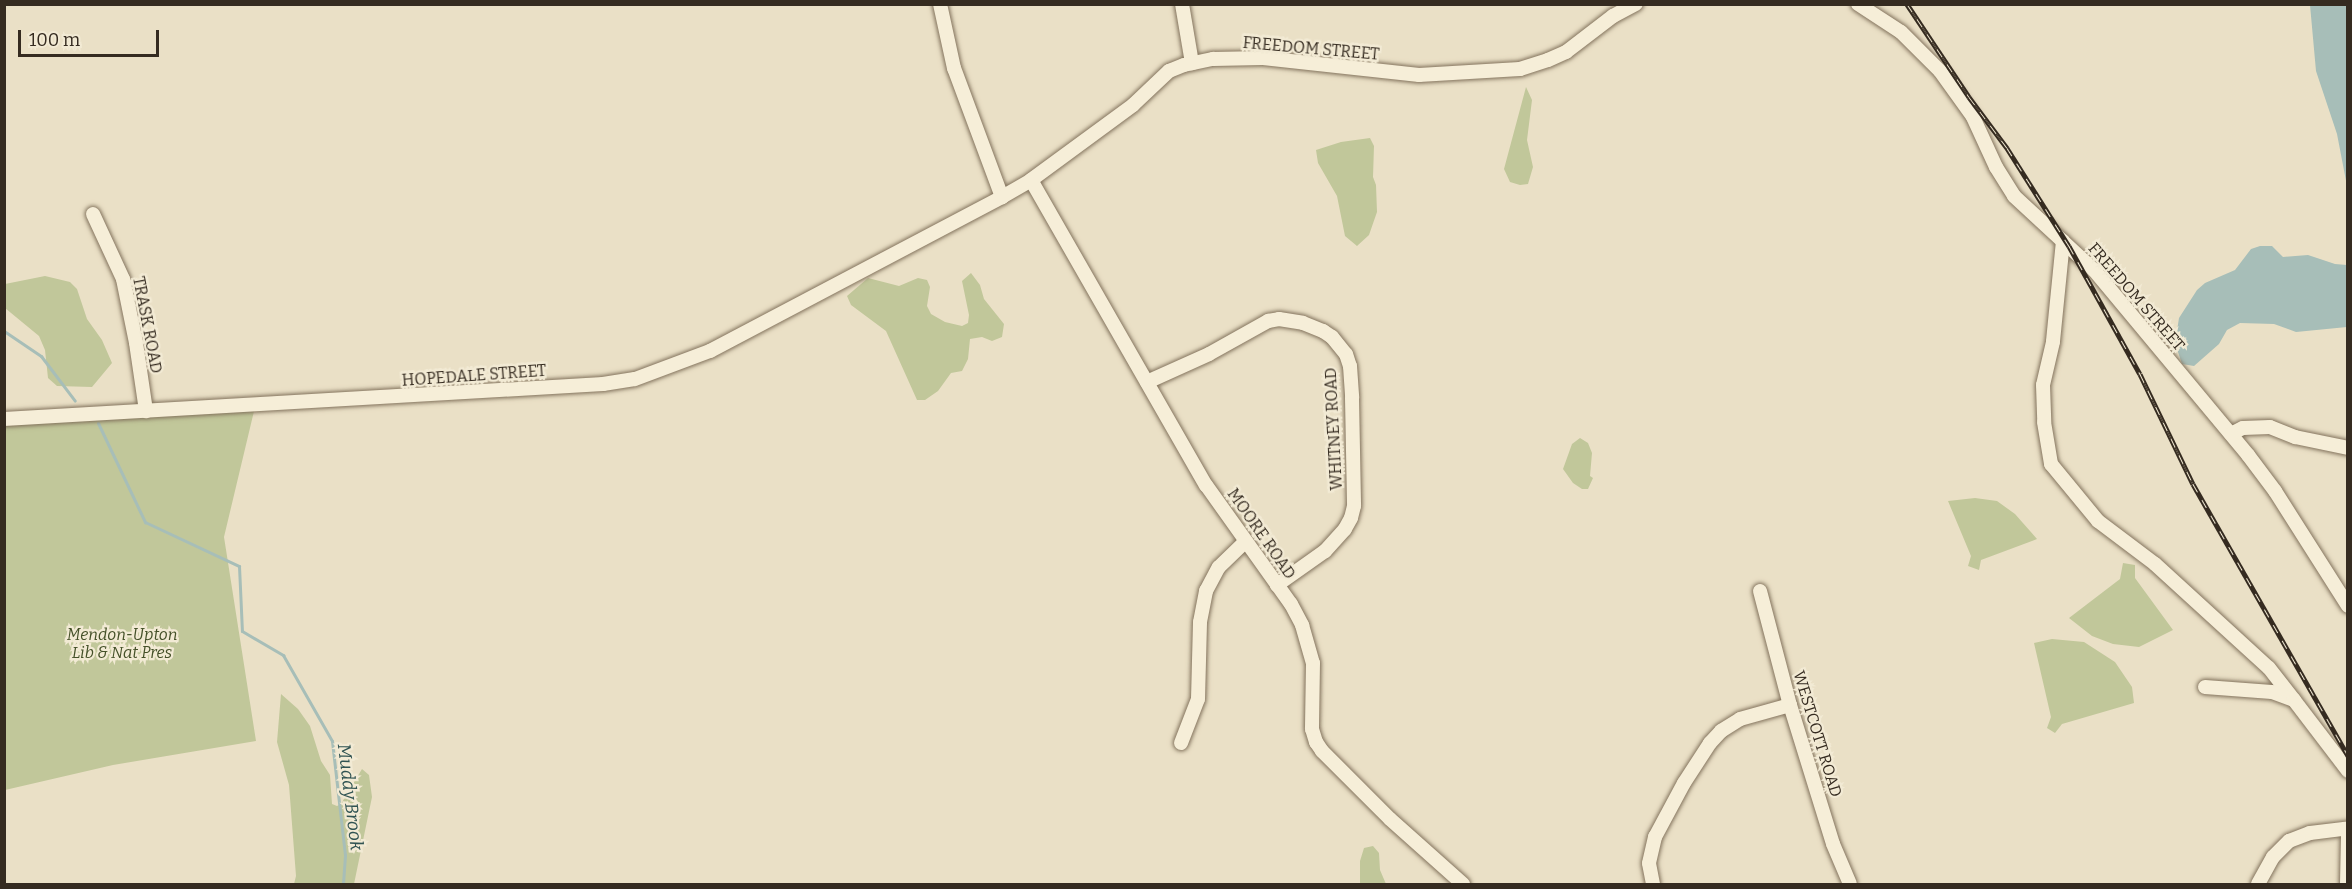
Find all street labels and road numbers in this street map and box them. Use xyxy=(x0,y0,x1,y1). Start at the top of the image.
street label: FREEDOM STREET xyxy=(1242,33,1380,65)
street label: FREEDOM STREET xyxy=(2084,239,2188,355)
street label: TRASK ROAD xyxy=(128,275,166,375)
street label: HOPEDALE STREET xyxy=(401,361,547,391)
street label: WHITNEY ROAD xyxy=(1321,367,1347,491)
street label: MOORE ROAD xyxy=(1223,485,1299,583)
street label: WESTCOTT ROAD xyxy=(1789,669,1845,799)

